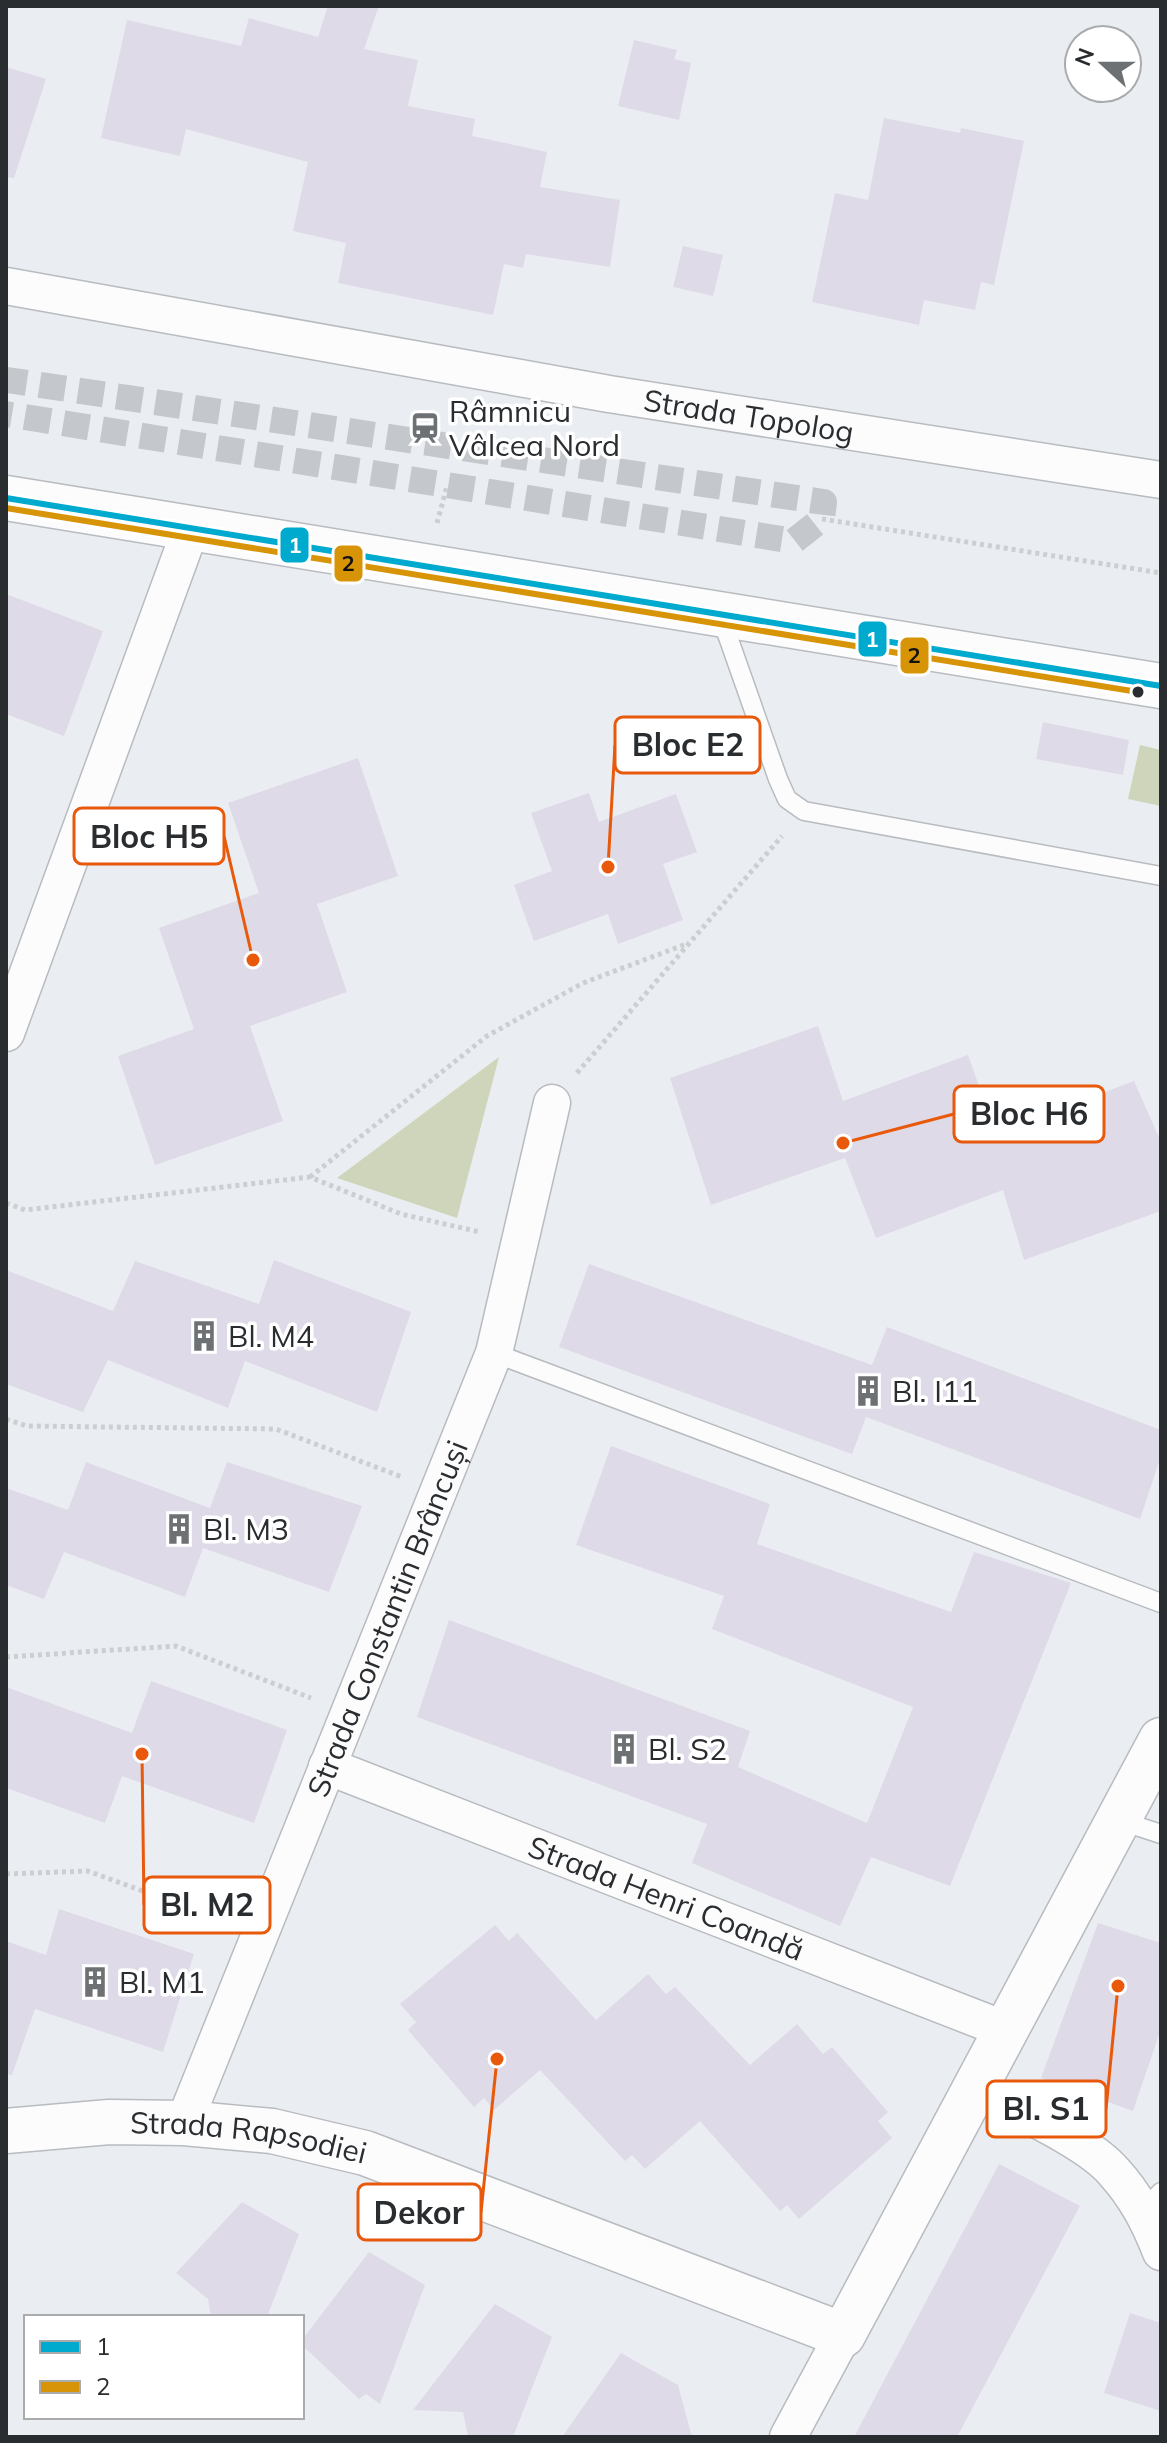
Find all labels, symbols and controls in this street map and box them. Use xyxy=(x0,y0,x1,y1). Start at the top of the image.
north arrow xyxy=(1063,24,1143,104)
text: N xyxy=(1068,44,1100,70)
street label: Strada Topolog xyxy=(641,381,856,451)
place label: Râmnicu Vâlcea Nord xyxy=(449,392,620,464)
station icon: Râmnicu Vâlcea Nord xyxy=(408,411,442,445)
line badge: 1 xyxy=(279,526,310,564)
text: 1 xyxy=(288,531,302,559)
line badge: 2 xyxy=(333,544,364,583)
text: 2 xyxy=(341,549,355,577)
line badge: 1 xyxy=(857,620,888,658)
text: 1 xyxy=(865,625,879,653)
line badge: 2 xyxy=(899,636,930,675)
text: 2 xyxy=(907,641,921,669)
unlabelled marker xyxy=(1130,684,1146,700)
callout: Bloc E2 xyxy=(615,717,760,773)
text: Bloc E2 xyxy=(632,724,744,764)
callout: Bloc H5 xyxy=(74,808,224,864)
text: Bloc H5 xyxy=(90,816,208,856)
callout: Bloc H6 xyxy=(954,1086,1104,1142)
text: Bloc H6 xyxy=(970,1093,1088,1133)
place label: Bl. M4 xyxy=(228,1317,314,1355)
building icon: Bl. M4 xyxy=(187,1319,221,1353)
place label: Bl. I11 xyxy=(892,1372,978,1410)
building icon: Bl. I11 xyxy=(851,1374,885,1408)
street label: Strada Constantin Brâncuși xyxy=(298,1435,476,1802)
place label: Bl. M3 xyxy=(203,1510,289,1548)
building icon: Bl. M3 xyxy=(162,1512,196,1546)
place label: Bl. S2 xyxy=(648,1730,727,1768)
building icon: Bl. S2 xyxy=(607,1732,641,1766)
street label: Strada Henri Coandă xyxy=(523,1827,810,1969)
callout: Bl. M2 xyxy=(144,1877,270,1933)
text: Bl. M2 xyxy=(160,1884,254,1924)
place label: Bl. M1 xyxy=(119,1963,205,2001)
building icon: Bl. M1 xyxy=(78,1965,112,1999)
callout: Bl. S1 xyxy=(987,2081,1106,2137)
text: Bl. S1 xyxy=(1003,2088,1089,2128)
street label: Strada Rapsodiei xyxy=(130,2103,371,2172)
callout: Dekor xyxy=(358,2184,481,2240)
text: Dekor xyxy=(374,2192,465,2232)
legend xyxy=(24,2315,304,2419)
text: 1 xyxy=(96,2331,110,2361)
text: 2 xyxy=(96,2371,110,2401)

